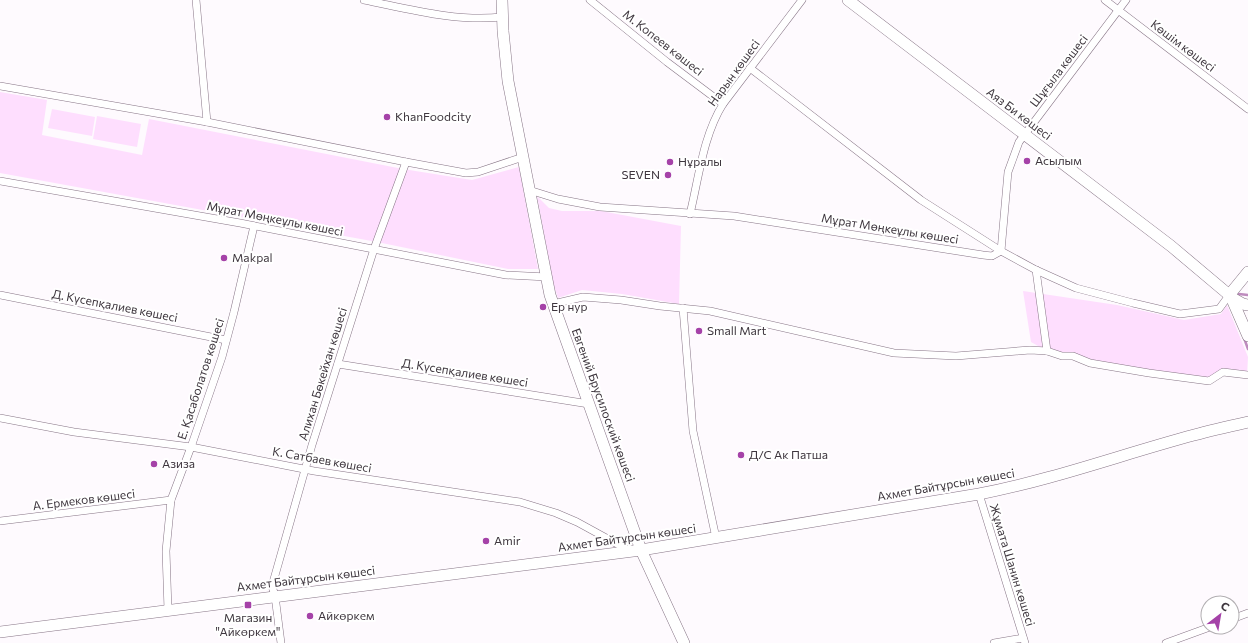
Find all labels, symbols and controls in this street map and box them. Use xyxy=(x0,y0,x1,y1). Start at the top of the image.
street label: М. Копеев көшесі xyxy=(621,6,707,78)
street label: Көшім көшесі xyxy=(1149,16,1219,74)
street label: Шұғыла көшесі xyxy=(1026,32,1090,109)
street label: Нарын көшесі xyxy=(704,36,762,108)
street label: Аяз Би көшесі xyxy=(984,84,1055,142)
place label: KhanFoodcity xyxy=(395,109,471,123)
marker: KhanFoodcity xyxy=(382,112,392,122)
place label: Асылым xyxy=(1035,153,1082,167)
place label: Нұралы xyxy=(678,154,722,168)
marker: Асылым xyxy=(1022,156,1032,166)
marker: Нұралы xyxy=(665,157,675,167)
place label: SEVEN xyxy=(621,167,660,181)
marker: SEVEN xyxy=(663,170,673,180)
street label: Мұрат Мөңкеұлы көшесі xyxy=(206,198,345,238)
street label: Мұрат Мөңкеұлы көшесі xyxy=(821,210,960,246)
place label: Makpal xyxy=(232,250,273,264)
marker: Makpal xyxy=(219,253,229,263)
street label: Д. Күсепқалиев көшесі xyxy=(51,286,179,324)
place label: Ер нур xyxy=(551,299,588,313)
marker: Ер нур xyxy=(538,302,548,312)
street label: Алихан Бөкейхан көшесі xyxy=(295,306,349,442)
street label: Е. Қасаболатов көшесі xyxy=(174,316,226,441)
place label: Small Mart xyxy=(707,323,767,337)
street label: Евгений Брусилоский көшесі xyxy=(570,326,638,483)
marker: Small Mart xyxy=(694,326,704,336)
street label: Д. Күсепқалиев көшесі xyxy=(401,355,529,389)
street label: К. Сатбаев көшесі xyxy=(272,443,373,475)
place label: Д/С Ак Патша xyxy=(749,447,828,461)
marker: Д/С Ак Патша xyxy=(736,450,746,460)
place label: Азиза xyxy=(162,456,195,470)
marker: Азиза xyxy=(149,459,159,469)
street label: Ахмет Байтұрсын көшесі xyxy=(876,465,1016,503)
street label: А. Ермеков көшесі xyxy=(32,486,136,512)
street label: Жұмата Шанин көшесі xyxy=(988,502,1038,628)
street label: Ахмет Байтұрсын көшесі xyxy=(557,520,697,554)
place label: Amir xyxy=(494,533,521,547)
marker: Amir xyxy=(481,536,491,546)
street label: Ахмет Байтұрсын көшесі xyxy=(236,563,376,593)
north arrow xyxy=(1200,595,1240,635)
text: С xyxy=(1219,598,1232,614)
marker: Магазин "Айкөркем" xyxy=(243,600,253,610)
place label: Айкөркем xyxy=(318,608,375,622)
place label: Магазин "Айкөркем" xyxy=(216,610,280,638)
marker: Айкөркем xyxy=(305,611,315,621)

